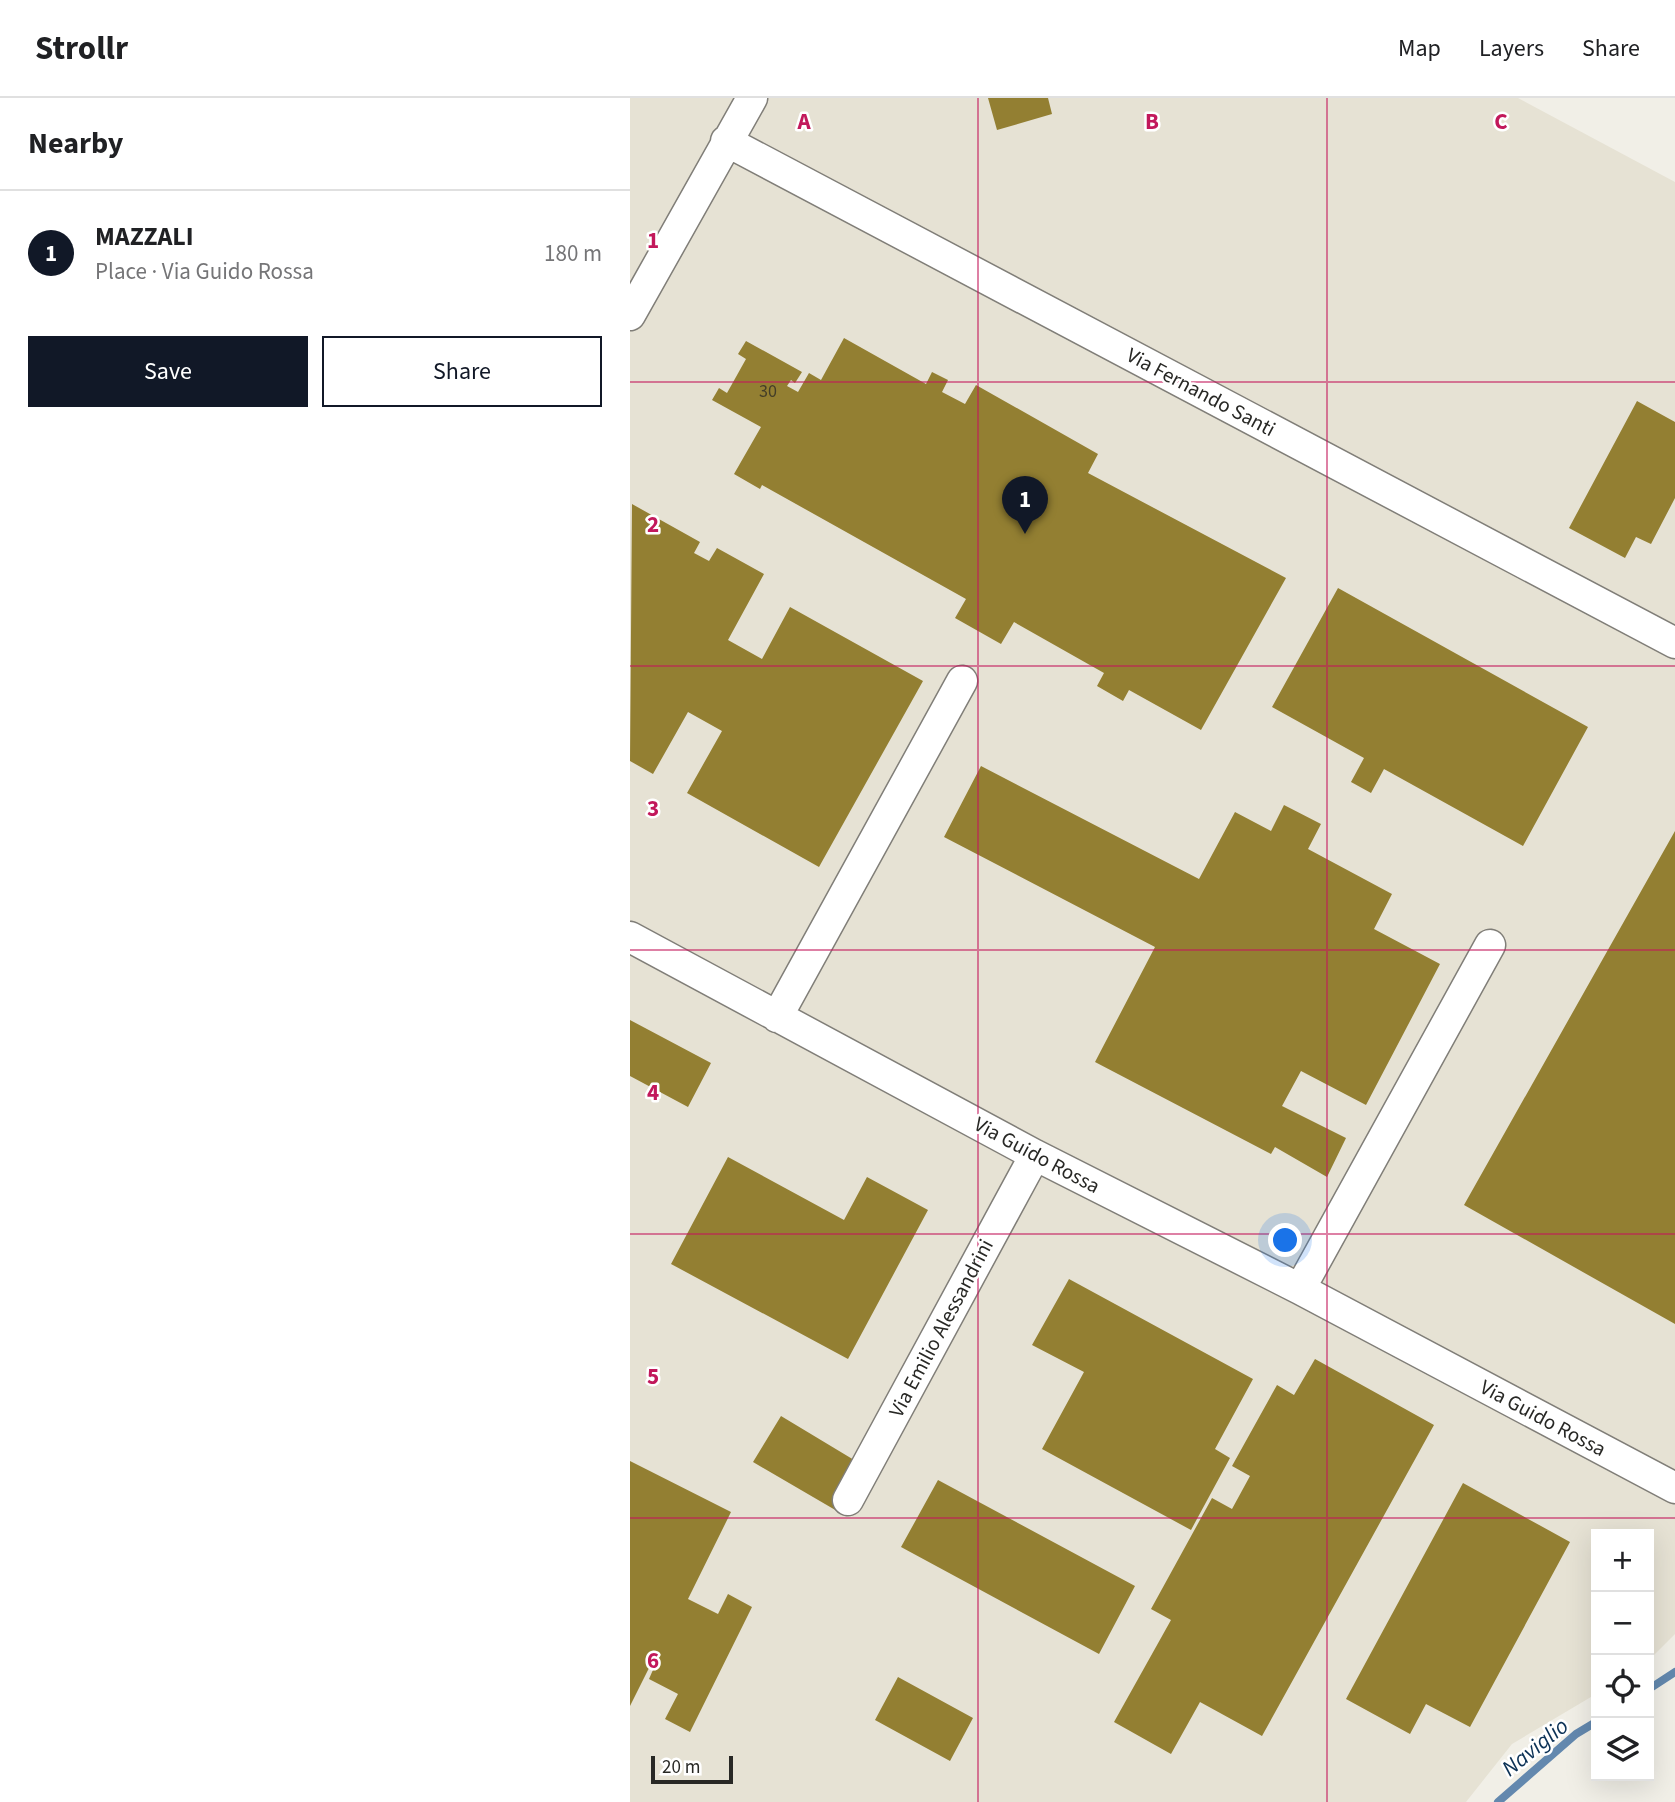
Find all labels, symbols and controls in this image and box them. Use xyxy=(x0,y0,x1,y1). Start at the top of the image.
text: Strollr xyxy=(35,25,128,72)
text: Map xyxy=(1398,31,1441,66)
text: Layers xyxy=(1479,31,1544,66)
text: Share xyxy=(1582,31,1640,66)
text: A xyxy=(796,105,811,138)
text: B xyxy=(1145,105,1159,138)
text: C xyxy=(1494,105,1508,138)
text: Nearby xyxy=(28,122,123,165)
text: MAZZALI xyxy=(95,218,194,255)
text: 1 xyxy=(647,224,659,257)
text: 1 xyxy=(45,237,57,270)
text: 180 m xyxy=(544,237,602,270)
text: Place · Via Guido Rossa xyxy=(95,255,314,288)
button: Save xyxy=(28,336,308,407)
button: Share xyxy=(322,336,602,407)
street label: Via Fernando Santi xyxy=(1121,340,1281,444)
house number: 30 xyxy=(759,379,777,404)
pin: 1 xyxy=(1002,476,1048,534)
text: 2 xyxy=(647,508,659,541)
text: 3 xyxy=(647,792,659,825)
text: 4 xyxy=(647,1076,659,1109)
street label: Via Guido Rossa xyxy=(969,1109,1105,1201)
your location xyxy=(1268,1223,1302,1257)
street label: Via Emilio Alessandrini xyxy=(881,1233,1001,1423)
text: 5 xyxy=(647,1360,659,1393)
street label: Via Guido Rossa xyxy=(1475,1372,1611,1464)
map controls xyxy=(1591,1529,1654,1781)
button: + xyxy=(1591,1529,1654,1592)
button: − xyxy=(1591,1592,1654,1655)
text: 6 xyxy=(647,1644,659,1677)
button: locate xyxy=(1591,1655,1654,1718)
water label: Naviglio xyxy=(1495,1710,1575,1784)
button: layers xyxy=(1591,1718,1654,1781)
scale bar xyxy=(651,1753,733,1785)
text: 20 m xyxy=(662,1754,700,1781)

